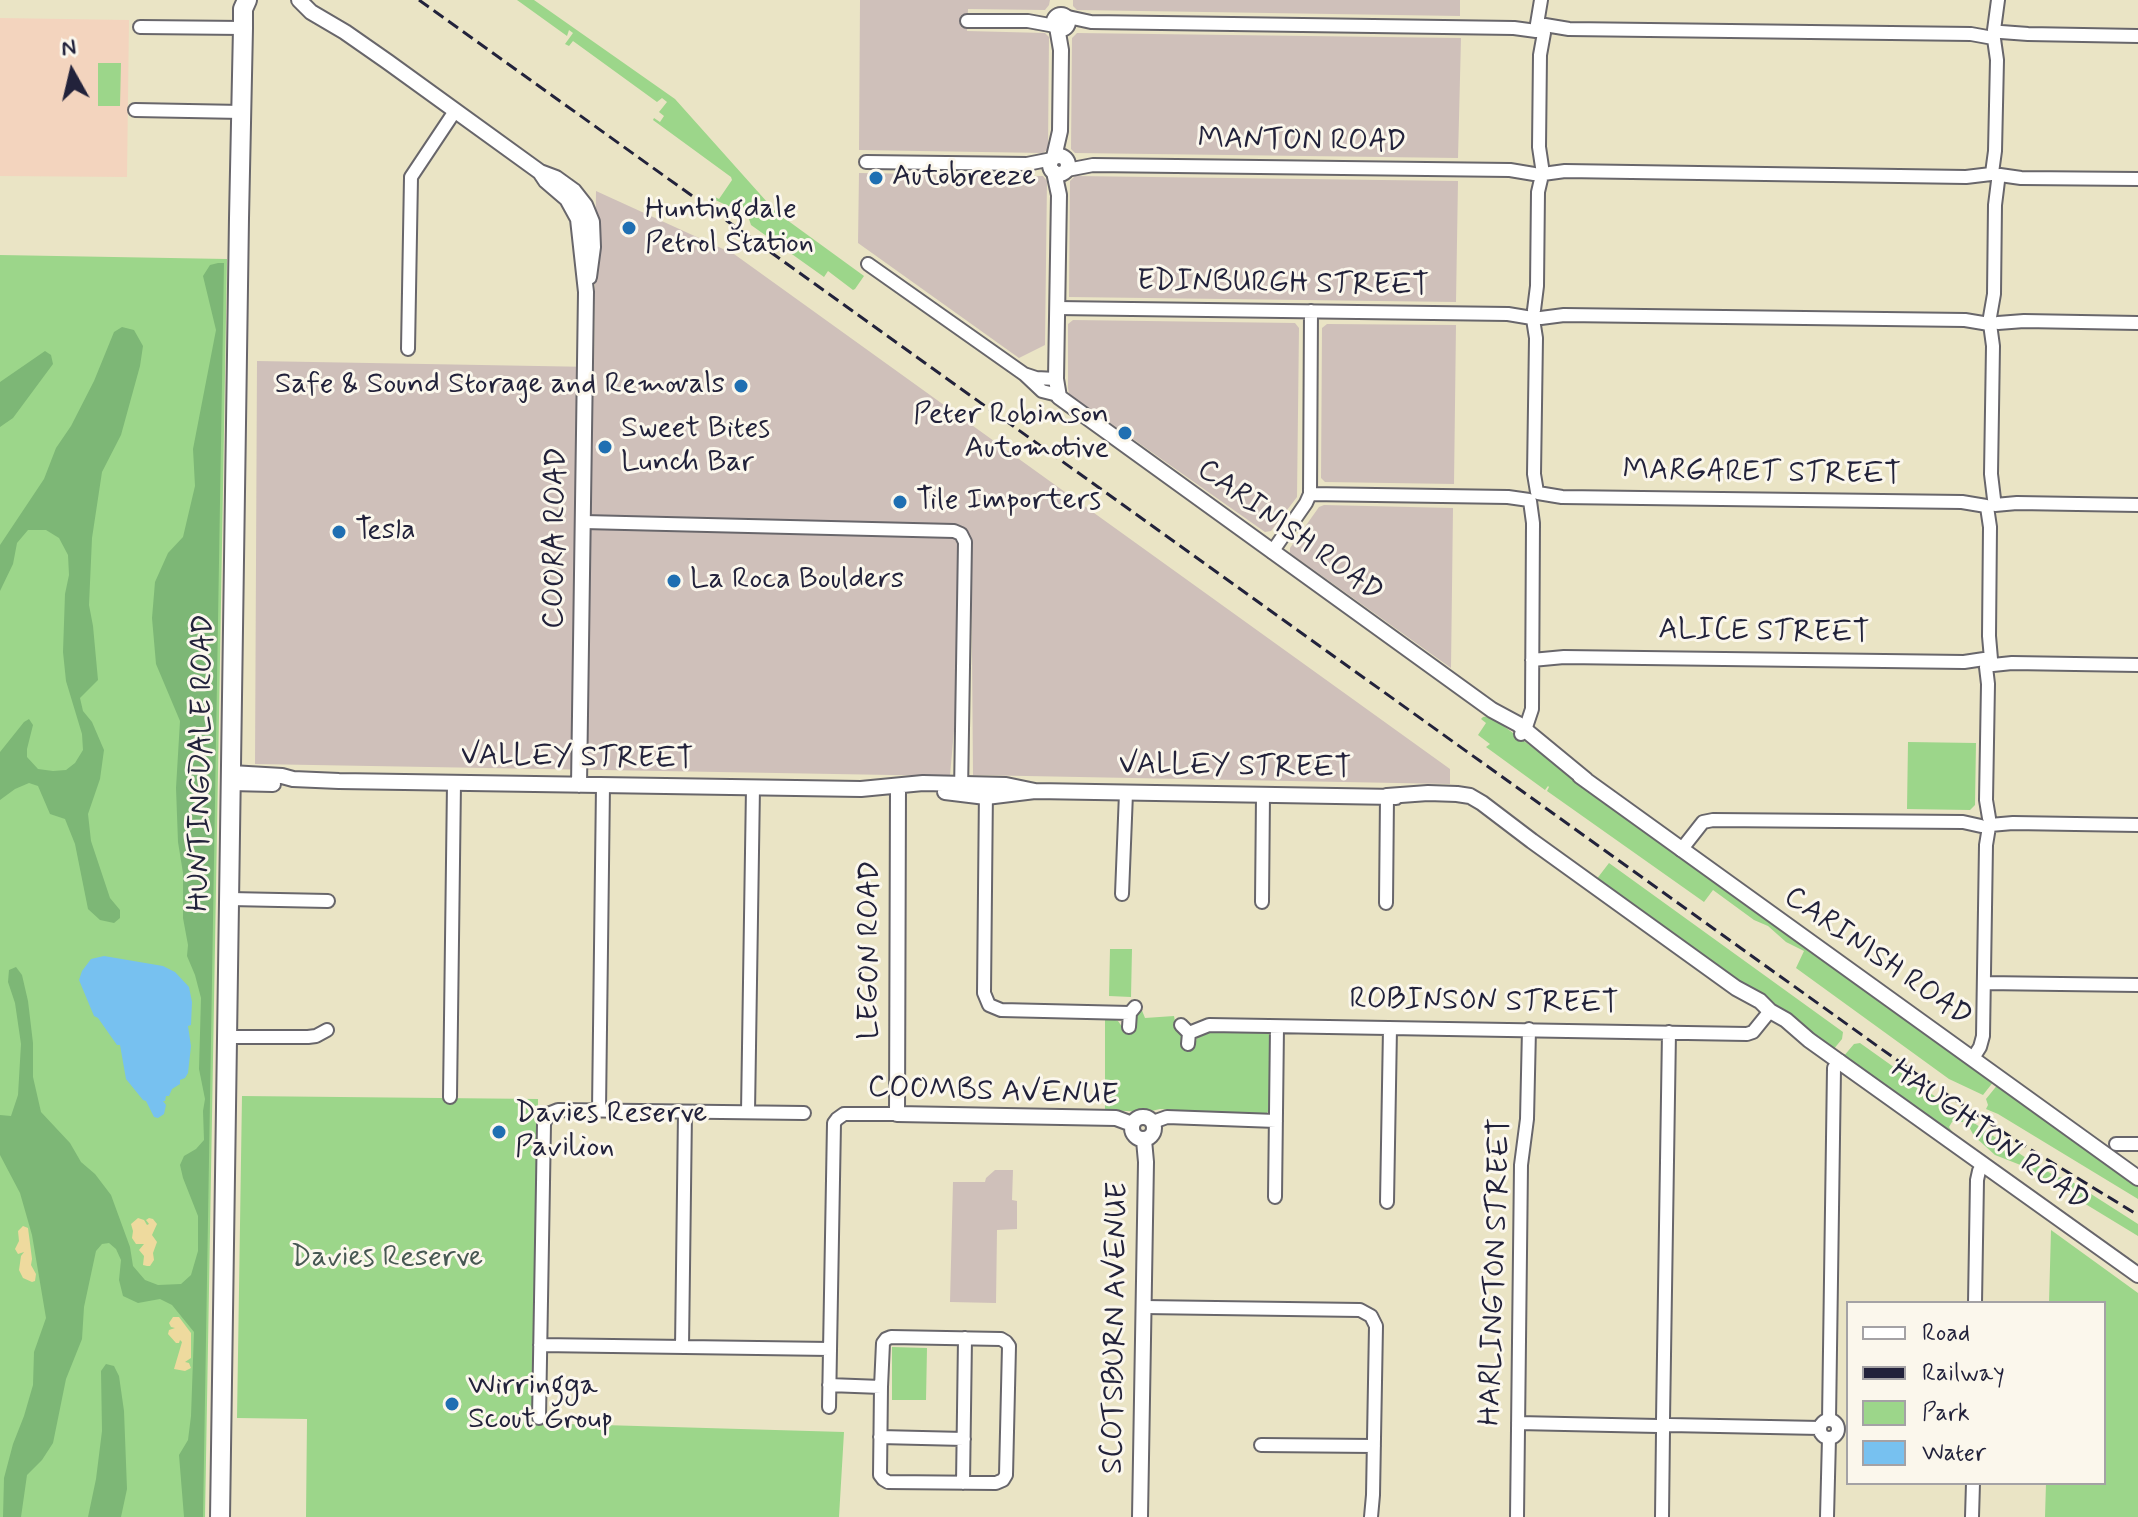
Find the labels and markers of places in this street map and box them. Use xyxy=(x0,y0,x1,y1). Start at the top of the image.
place label: Autobreeze xyxy=(892,160,1036,196)
marker: Autobreeze xyxy=(867,169,885,187)
place label: Huntingdale Petrol Station xyxy=(645,193,814,264)
marker: Huntingdale Petrol Station xyxy=(620,219,638,237)
place label: Safe & Sound Storage and Removals xyxy=(275,368,725,404)
marker: Safe & Sound Storage and Removals xyxy=(732,377,750,395)
place label: Peter Robinson Automotive xyxy=(913,398,1109,468)
place label: Sweet Bites Lunch Bar xyxy=(621,412,770,482)
marker: Peter Robinson Automotive xyxy=(1116,424,1134,442)
marker: Sweet Bites Lunch Bar xyxy=(596,438,614,456)
place label: Tile Importers xyxy=(916,484,1101,520)
marker: Tile Importers xyxy=(891,493,909,511)
place label: Tesla xyxy=(355,514,416,550)
marker: Tesla xyxy=(330,523,348,541)
place label: La Roca Boulders xyxy=(690,563,904,599)
marker: La Roca Boulders xyxy=(665,572,683,590)
place label: Davies Reserve Pavilion xyxy=(515,1097,707,1168)
marker: Davies Reserve Pavilion xyxy=(490,1123,508,1141)
place label: Wirringga Scout Group xyxy=(468,1369,613,1440)
marker: Wirringga Scout Group xyxy=(443,1395,461,1413)

